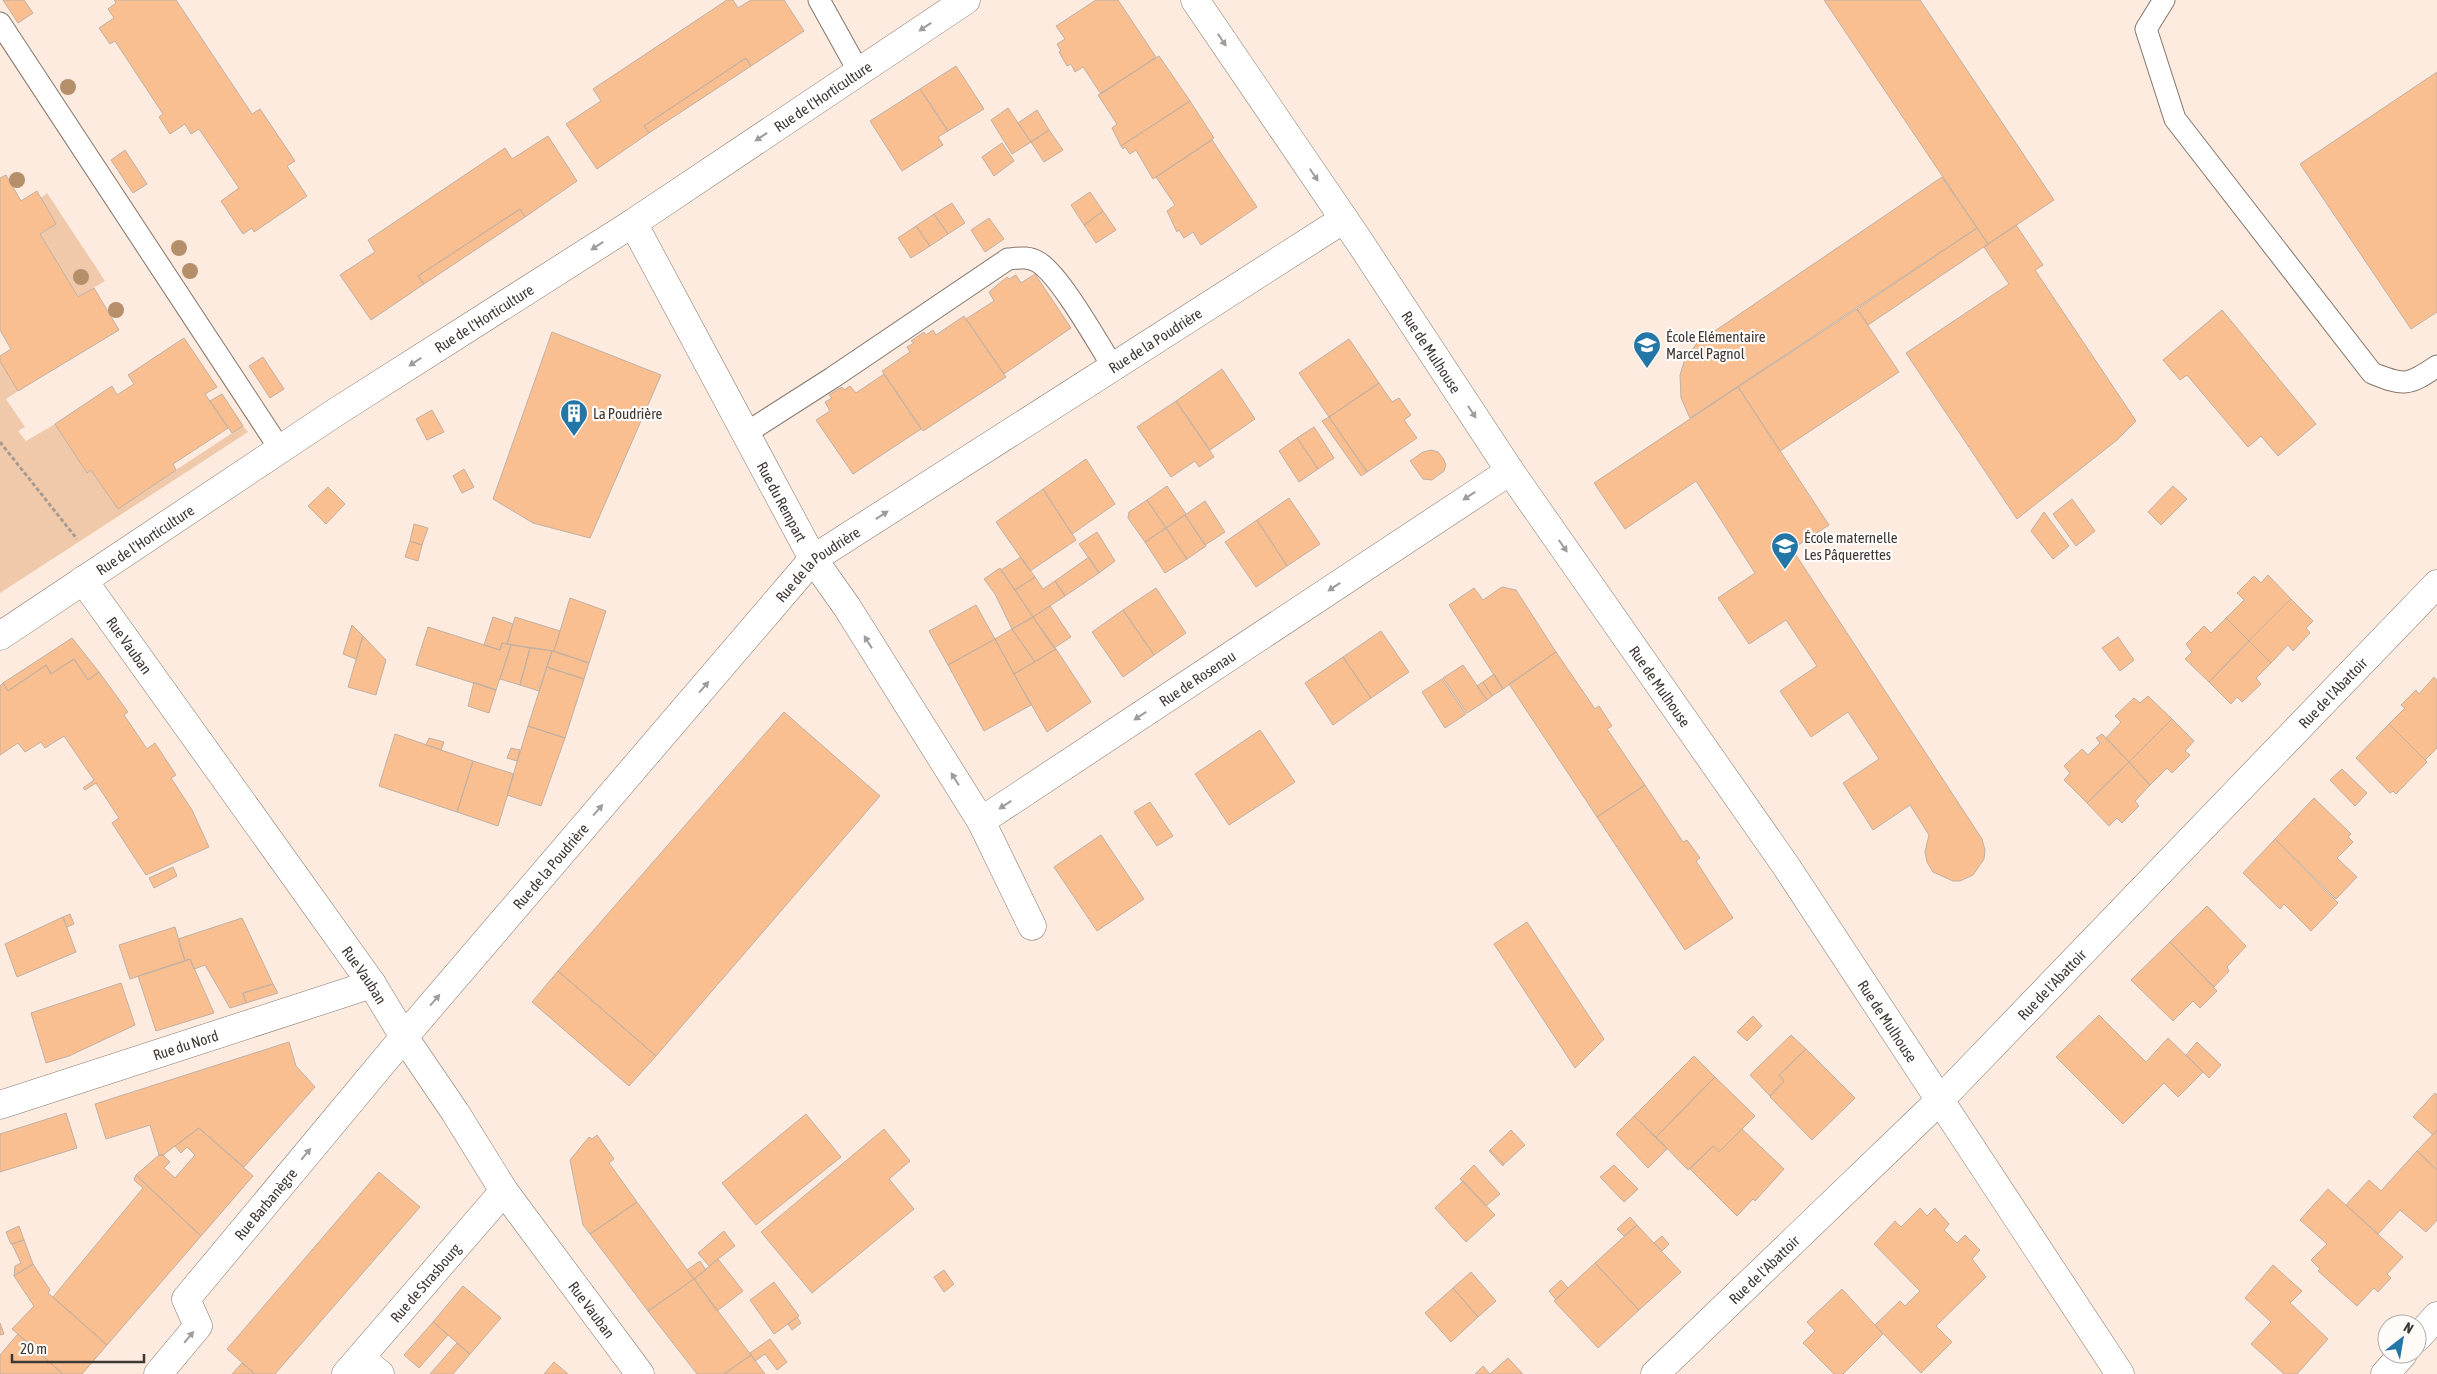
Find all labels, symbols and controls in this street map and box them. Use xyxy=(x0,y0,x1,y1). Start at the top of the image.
one-way arrow xyxy=(919,22,932,32)
one-way arrow xyxy=(1217,34,1227,47)
street label: Rue de l'Horticulture xyxy=(771,57,875,135)
one-way arrow xyxy=(755,132,768,142)
one-way arrow xyxy=(1309,168,1319,181)
one-way arrow xyxy=(590,242,603,251)
street label: Rue de l'Horticulture xyxy=(431,280,536,356)
street label: Rue de la Poudrière xyxy=(1105,304,1205,376)
street label: Rue de Mulhouse xyxy=(1399,308,1465,396)
place label: École Elémentaire Marcel Pagnol xyxy=(1666,328,1766,362)
school or university icon: École Elémentaire Marcel Pagnol xyxy=(1632,330,1662,369)
one-way arrow xyxy=(409,357,422,367)
building icon: La Poudrière xyxy=(559,398,589,437)
place label: La Poudrière xyxy=(593,405,663,422)
one-way arrow xyxy=(1467,405,1476,419)
street label: Rue du Rempart xyxy=(754,459,810,544)
one-way arrow xyxy=(1462,491,1475,501)
street label: Rue de l'Horticulture xyxy=(93,501,197,578)
one-way arrow xyxy=(876,510,889,520)
street label: Rue de la Poudrière xyxy=(772,523,863,605)
place label: École maternelle Les Pâquerettes xyxy=(1804,529,1898,563)
school or university icon: École maternelle Les Pâquerettes xyxy=(1770,531,1800,570)
one-way arrow xyxy=(1558,540,1568,553)
one-way arrow xyxy=(1327,582,1340,591)
street label: Rue Vauban xyxy=(103,613,156,677)
one-way arrow xyxy=(863,635,873,649)
street label: Rue de Mulhouse xyxy=(1626,642,1694,730)
street label: Rue de Rosenau xyxy=(1156,647,1238,709)
street label: Rue de l'Abattoir xyxy=(2295,654,2370,731)
one-way arrow xyxy=(698,681,710,693)
one-way arrow xyxy=(1134,711,1147,720)
one-way arrow xyxy=(950,773,959,786)
one-way arrow xyxy=(998,800,1011,810)
one-way arrow xyxy=(592,804,603,816)
street label: Rue de la Poudrière xyxy=(509,820,592,912)
street label: Rue Vauban xyxy=(339,943,390,1007)
street label: Rue de l'Abattoir xyxy=(2014,945,2090,1023)
street label: Rue de Mulhouse xyxy=(1855,977,1921,1065)
one-way arrow xyxy=(430,993,441,1006)
street label: Rue du Nord xyxy=(151,1026,220,1063)
one-way arrow xyxy=(300,1148,311,1160)
street label: Rue Barbanègre xyxy=(231,1164,300,1243)
street label: Rue de l'Abattoir xyxy=(1725,1231,1803,1307)
street label: Rue de Strasbourg xyxy=(386,1239,464,1325)
street label: Rue Vauban xyxy=(566,1278,619,1341)
north arrow xyxy=(2377,1314,2427,1364)
text: N xyxy=(2401,1319,2416,1337)
one-way arrow xyxy=(183,1331,195,1343)
scale bar xyxy=(12,1332,145,1364)
text: 20 m xyxy=(20,1340,47,1357)

